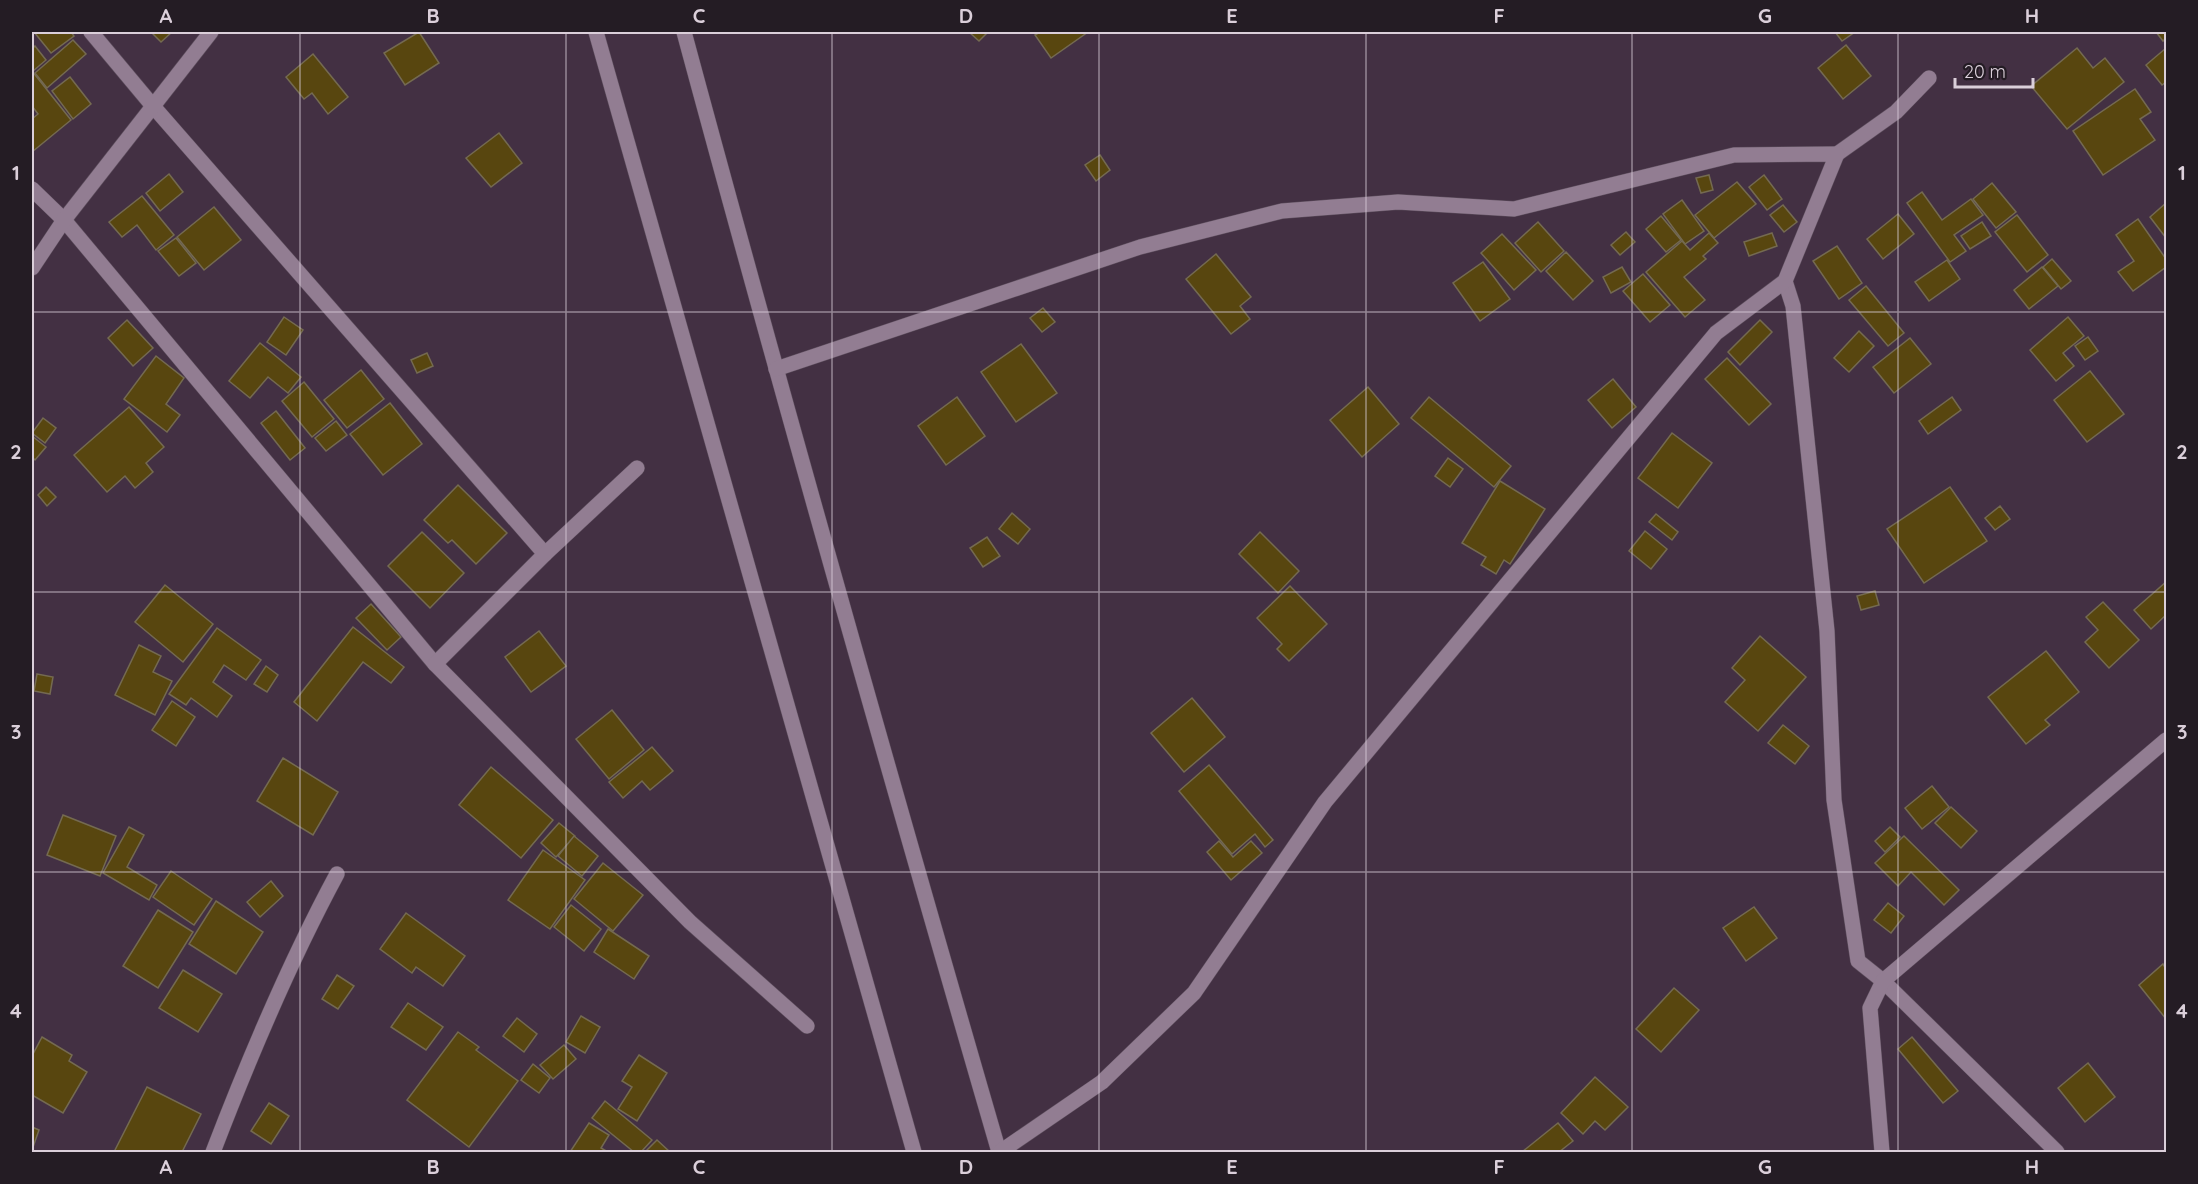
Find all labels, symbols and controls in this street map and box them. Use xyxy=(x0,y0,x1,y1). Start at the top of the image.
text: A xyxy=(160,3,173,28)
text: B xyxy=(426,3,440,28)
text: C xyxy=(693,3,706,28)
text: D xyxy=(959,3,973,28)
text: E xyxy=(1226,3,1238,28)
text: F xyxy=(1493,3,1505,28)
text: G xyxy=(1758,3,1772,28)
text: H xyxy=(2025,3,2039,28)
scale bar xyxy=(1955,51,2033,89)
text: 20 m xyxy=(1964,60,2006,83)
text: 1 xyxy=(12,160,20,185)
text: 1 xyxy=(2178,160,2186,185)
text: 2 xyxy=(10,439,22,464)
text: 2 xyxy=(2176,439,2188,464)
text: 3 xyxy=(11,719,21,744)
text: 3 xyxy=(2177,719,2187,744)
text: 4 xyxy=(10,998,22,1023)
text: 4 xyxy=(2176,998,2188,1023)
text: A xyxy=(160,1154,173,1179)
text: B xyxy=(426,1154,440,1179)
text: C xyxy=(693,1154,706,1179)
text: D xyxy=(959,1154,973,1179)
text: E xyxy=(1226,1154,1238,1179)
text: F xyxy=(1493,1154,1505,1179)
text: G xyxy=(1758,1154,1772,1179)
text: H xyxy=(2025,1154,2039,1179)

